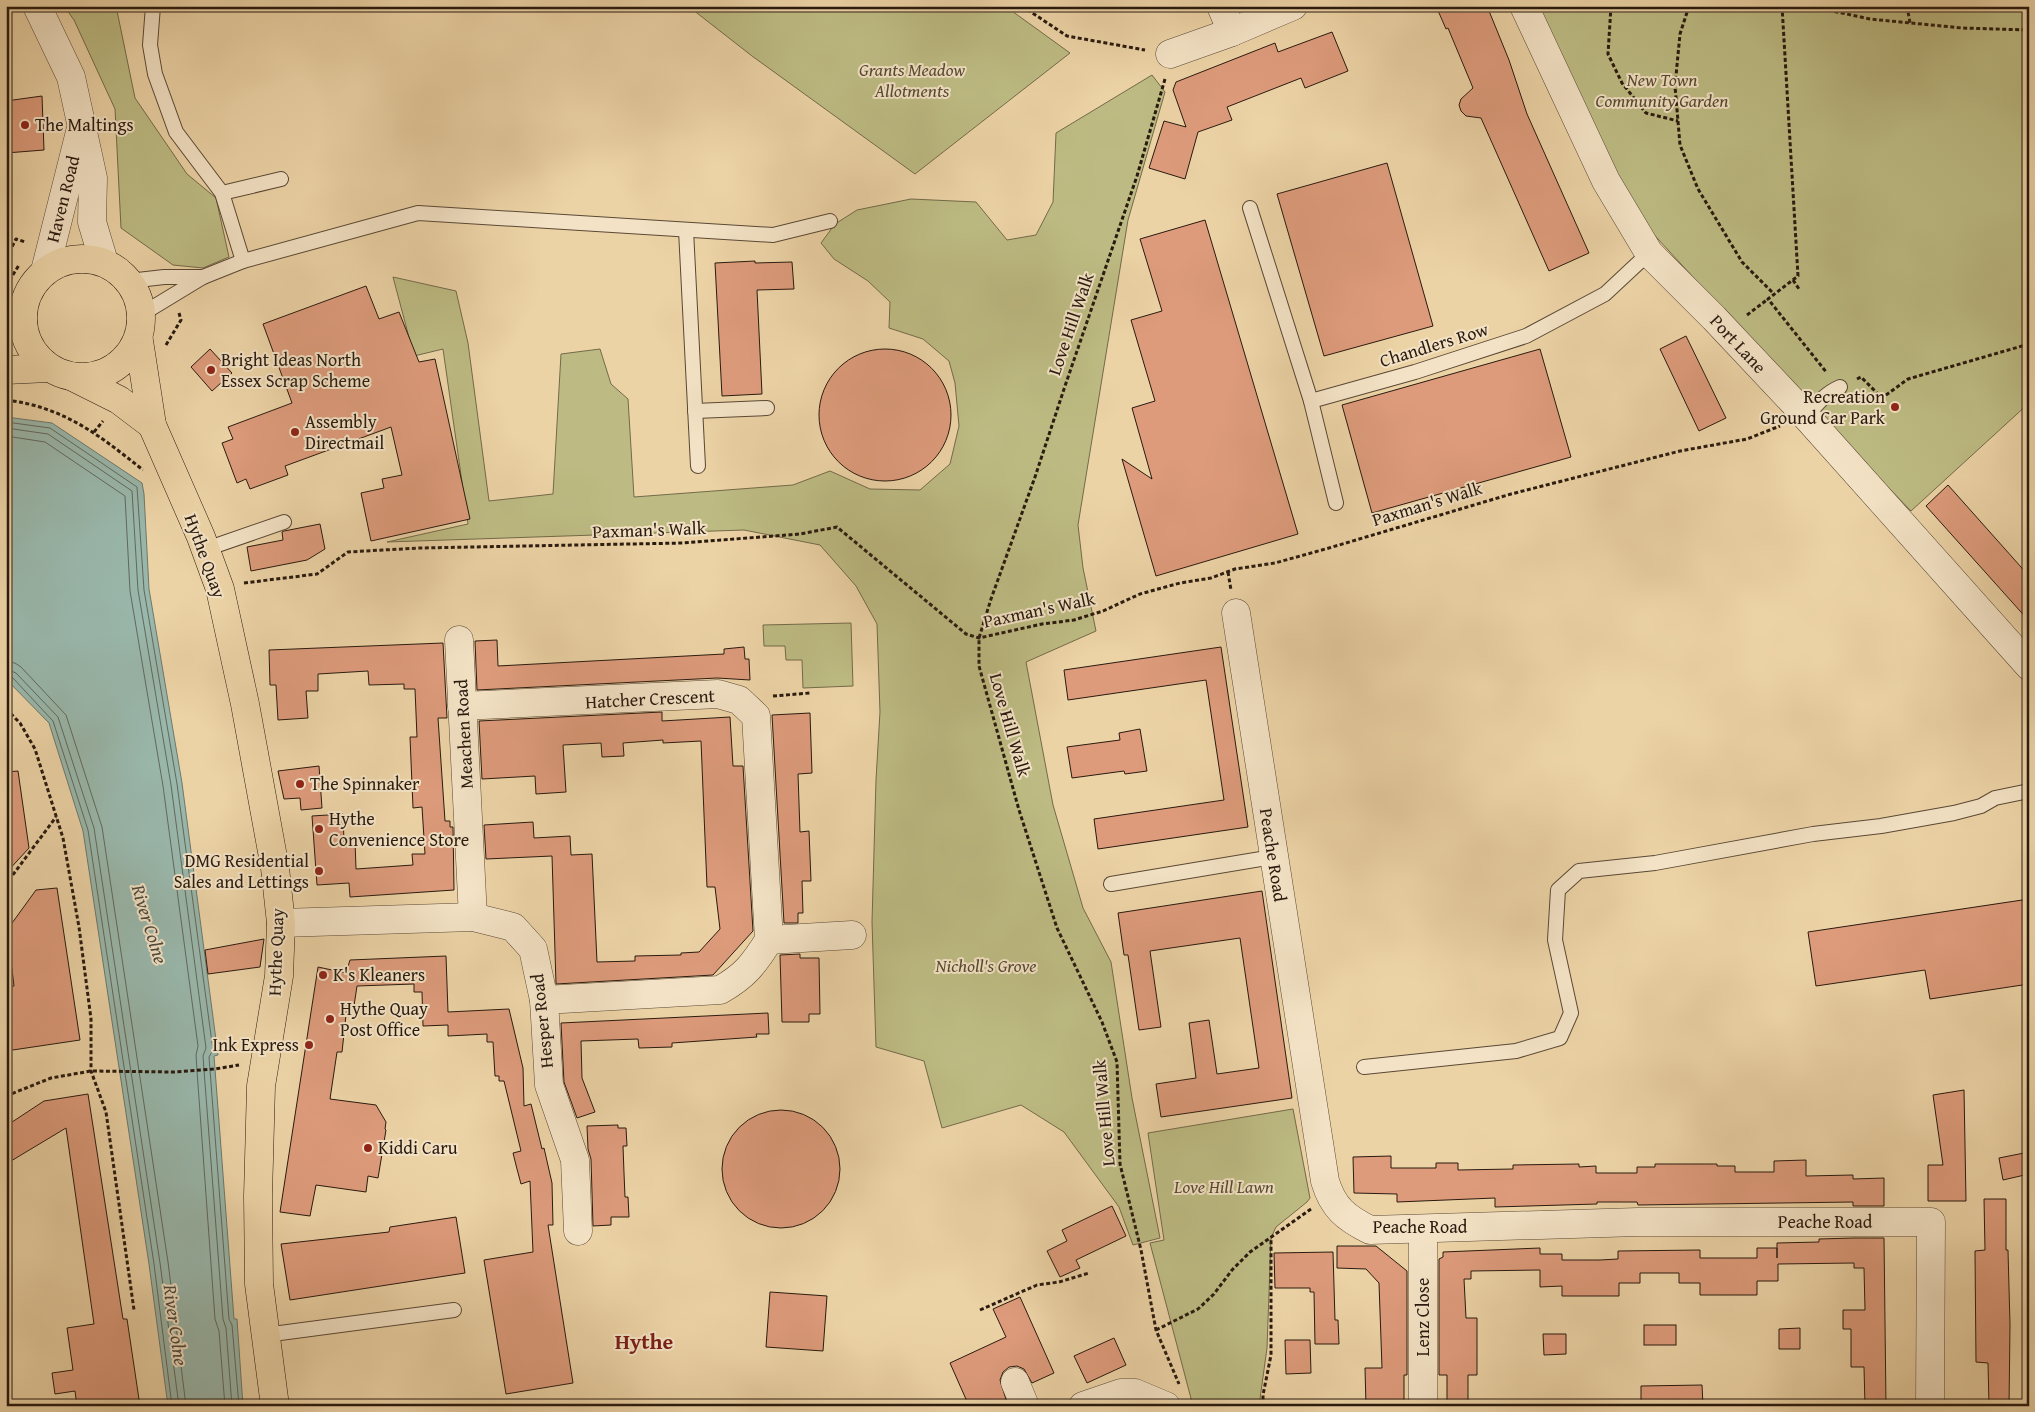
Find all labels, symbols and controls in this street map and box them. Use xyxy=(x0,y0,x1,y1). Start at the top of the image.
park label: Grants Meadow Allotments xyxy=(859,56,965,104)
park label: New Town Community Garden xyxy=(1596,66,1728,114)
place label: The Maltings xyxy=(35,111,134,138)
marker: The Maltings xyxy=(19,119,31,131)
street label: Haven Road xyxy=(39,152,86,245)
street label: Love Hill Walk xyxy=(1040,268,1101,379)
street label: Port Lane xyxy=(1704,308,1773,379)
street label: Chandlers Row xyxy=(1376,315,1492,374)
place label: Bright Ideas North Essex Scrap Scheme xyxy=(221,346,370,394)
marker: Bright Ideas North Essex Scrap Scheme xyxy=(205,364,217,376)
place label: Recreation Ground Car Park xyxy=(1760,383,1886,431)
marker: Recreation Ground Car Park xyxy=(1889,401,1901,413)
place label: Assembly Directmail xyxy=(305,408,384,456)
marker: Assembly Directmail xyxy=(289,426,301,438)
street label: Paxman's Walk xyxy=(1369,474,1486,533)
street label: Hythe Quay xyxy=(178,510,233,602)
street label: Paxman's Walk xyxy=(592,514,707,545)
street label: Paxman's Walk xyxy=(980,584,1098,635)
street label: Love Hill Walk xyxy=(983,670,1038,781)
street label: Meachen Road xyxy=(447,678,480,790)
street label: Hatcher Crescent xyxy=(584,682,716,715)
place label: The Spinnaker xyxy=(310,770,420,797)
marker: The Spinnaker xyxy=(294,778,306,790)
place label: Hythe Convenience Store xyxy=(329,805,469,853)
street label: Peache Road xyxy=(1253,806,1294,904)
marker: Hythe Convenience Store xyxy=(313,823,325,835)
place label: DMG Residential Sales and Lettings xyxy=(174,847,309,895)
marker: DMG Residential Sales and Lettings xyxy=(313,865,325,877)
water label: River Colne xyxy=(124,880,175,967)
street label: Hythe Quay xyxy=(260,908,291,996)
park label: Nicholl's Grove xyxy=(935,952,1036,979)
place label: K's Kleaners xyxy=(333,961,425,988)
marker: K's Kleaners xyxy=(317,969,329,981)
street label: Hesper Road xyxy=(523,972,560,1070)
place label: Hythe Quay Post Office xyxy=(340,995,428,1043)
marker: Hythe Quay Post Office xyxy=(324,1013,336,1025)
place label: Ink Express xyxy=(212,1031,299,1058)
marker: Ink Express xyxy=(303,1039,315,1051)
street label: Love Hill Walk xyxy=(1085,1058,1122,1167)
place label: Kiddi Caru xyxy=(378,1134,458,1161)
marker: Kiddi Caru xyxy=(362,1142,374,1154)
park label: Love Hill Lawn xyxy=(1173,1173,1274,1200)
street label: Peache Road xyxy=(1778,1208,1873,1235)
street label: Peache Road xyxy=(1373,1213,1468,1240)
street label: Lenz Close xyxy=(1409,1278,1436,1356)
water label: River Colne xyxy=(156,1282,196,1368)
district label: Hythe xyxy=(615,1325,674,1357)

